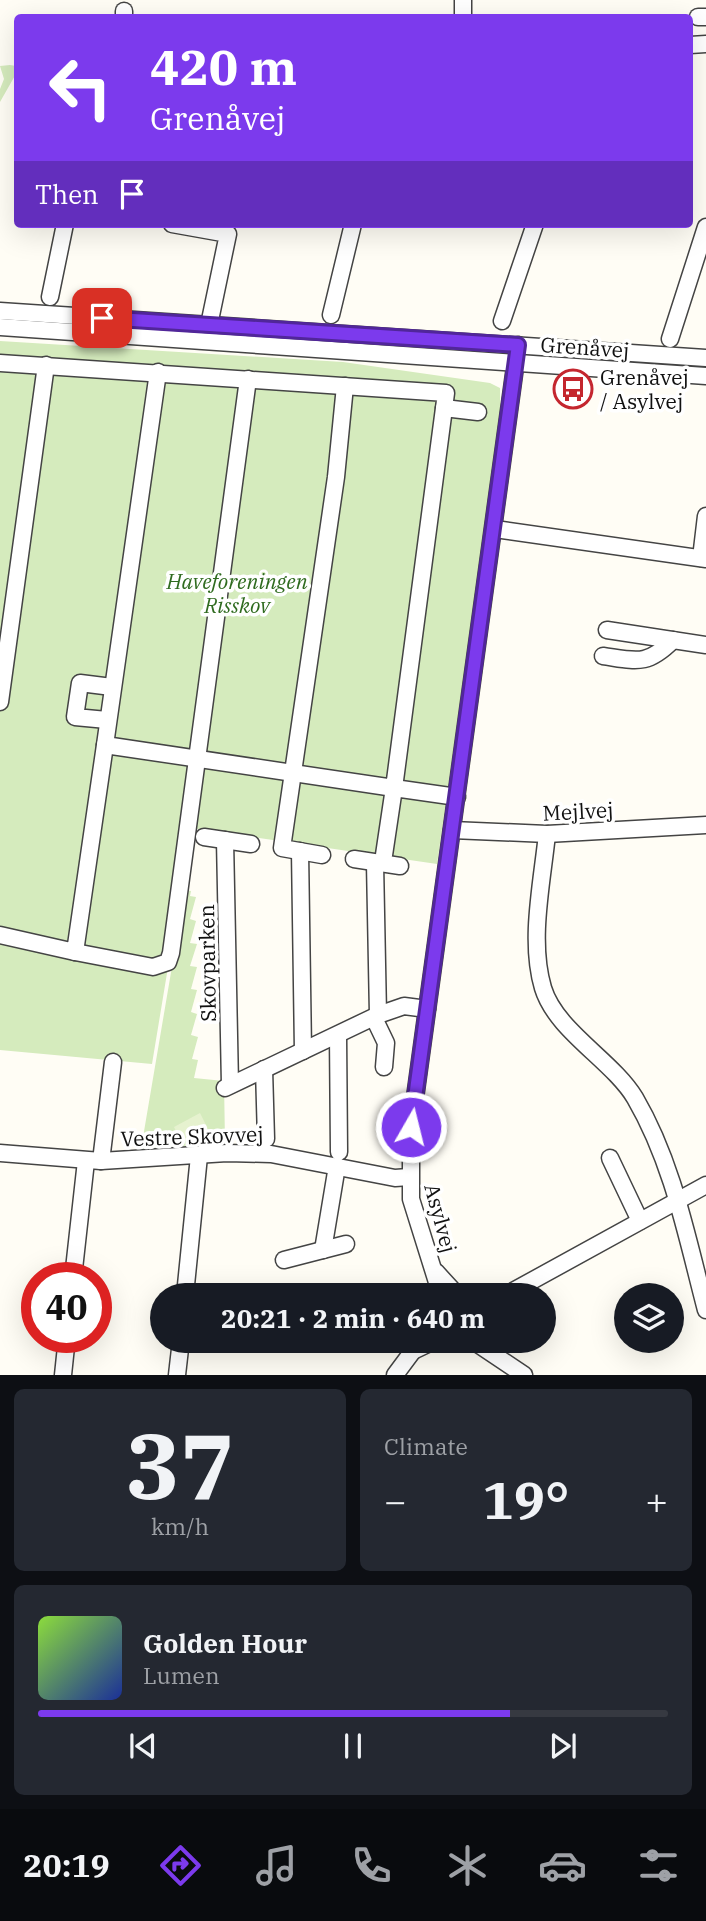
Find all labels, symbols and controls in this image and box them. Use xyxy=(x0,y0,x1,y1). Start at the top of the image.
text: 420 m xyxy=(150,35,297,98)
icon: left xyxy=(35,42,126,133)
text: Grenåvej xyxy=(150,97,286,139)
icon: arrive xyxy=(113,175,151,213)
text: Then xyxy=(35,177,99,211)
pin xyxy=(72,288,132,348)
icon: arrive xyxy=(83,299,121,337)
street label: Grenåvej xyxy=(540,330,630,364)
place label: Grenåvej / Asylvej xyxy=(600,363,689,415)
bus stop icon: Grenåvej / Asylvej xyxy=(552,368,594,410)
park label: Haveforeningen Risskov xyxy=(165,567,308,619)
street label: Mejlvej xyxy=(542,795,614,827)
street label: Skovparken xyxy=(192,904,222,1022)
position arrow xyxy=(374,1090,448,1164)
street label: Vestre Skovvej xyxy=(120,1120,264,1152)
street label: Asylvej xyxy=(418,1180,464,1256)
speed limit sign: 40 xyxy=(21,1262,112,1353)
map controls xyxy=(614,1283,684,1353)
button: layers xyxy=(614,1283,684,1353)
text: 20:21 · 2 min · 640 m xyxy=(221,1301,485,1335)
text: 37 xyxy=(125,1406,235,1524)
text: Climate xyxy=(384,1431,468,1461)
text: 19° xyxy=(483,1466,569,1533)
text: − xyxy=(384,1476,407,1525)
text: + xyxy=(645,1476,668,1525)
text: km/h xyxy=(151,1511,209,1541)
text: Golden Hour xyxy=(143,1626,307,1660)
text: Lumen xyxy=(143,1660,220,1690)
icon: previous xyxy=(124,1727,162,1765)
icon: pause xyxy=(334,1727,372,1765)
icon: next xyxy=(544,1727,582,1765)
icon: directions xyxy=(156,1841,205,1890)
icon: music xyxy=(252,1841,301,1890)
icon: phone xyxy=(347,1841,396,1890)
icon: climate xyxy=(443,1841,492,1890)
icon: car xyxy=(538,1841,587,1890)
icon: filters xyxy=(634,1841,683,1890)
text: 20:19 xyxy=(23,1844,110,1886)

